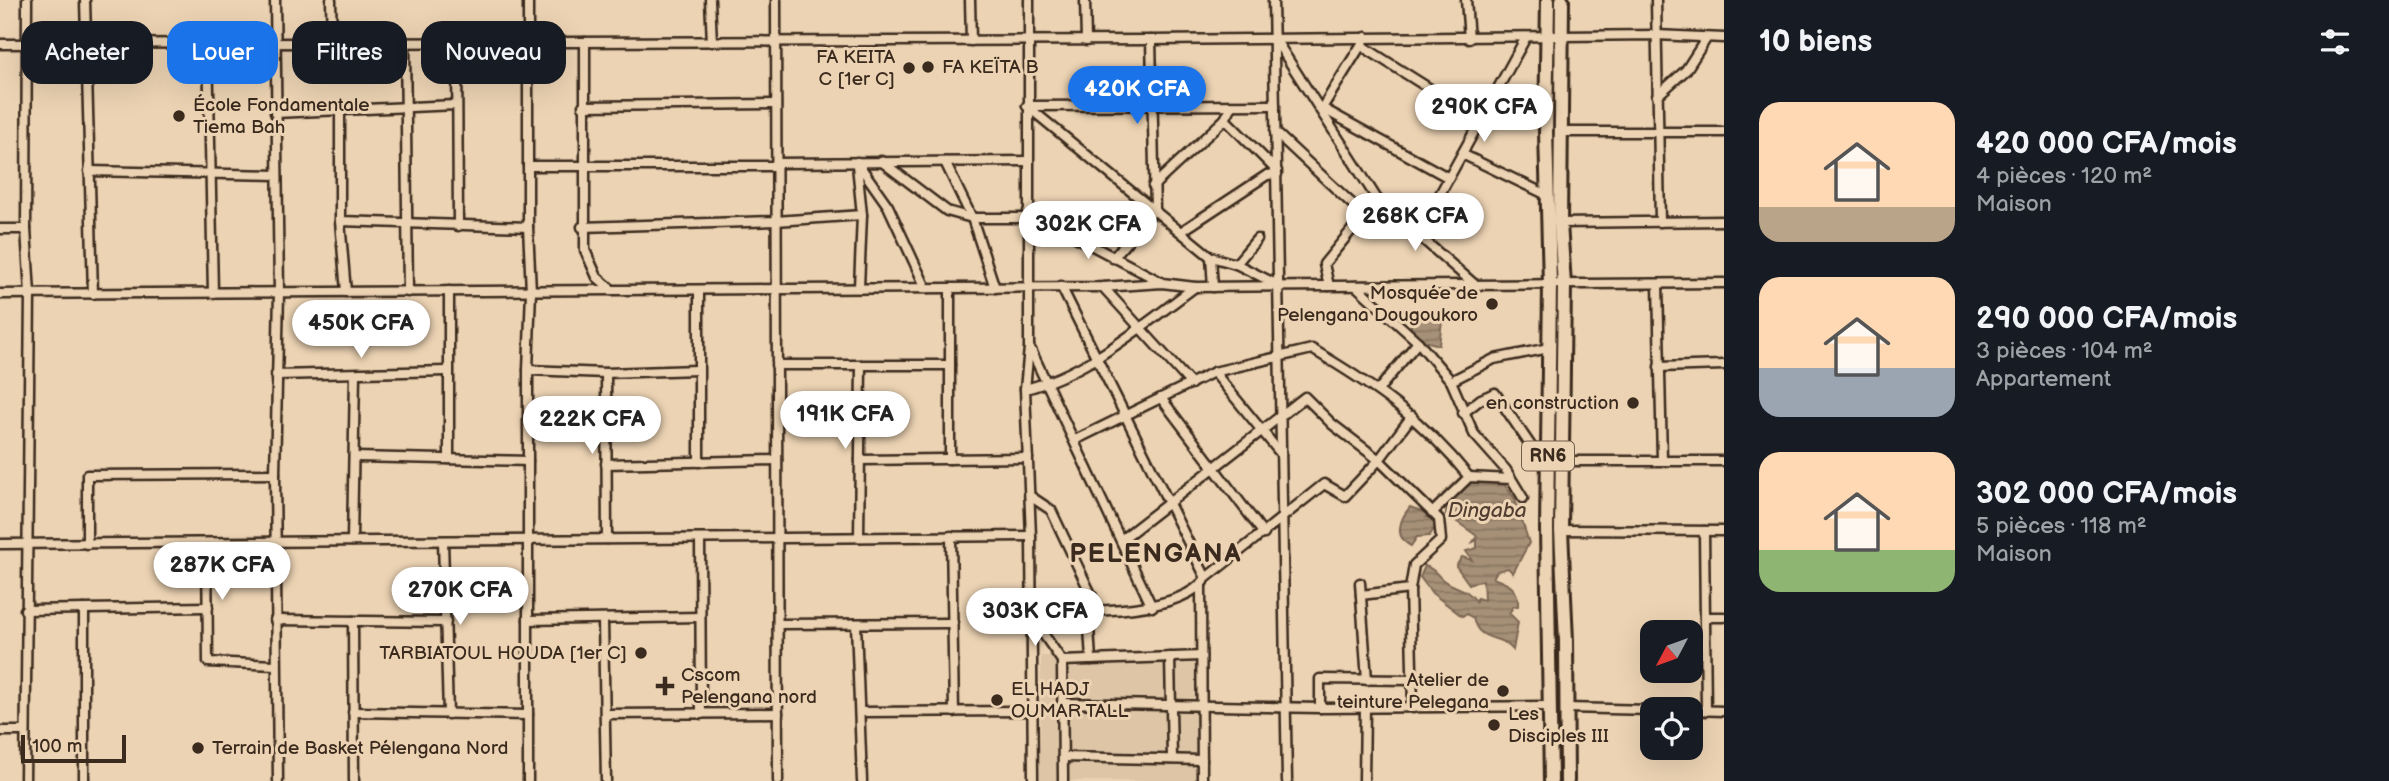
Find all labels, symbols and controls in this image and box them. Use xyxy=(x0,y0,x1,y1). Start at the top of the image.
chip: Acheter xyxy=(21,21,153,84)
chip: Louer xyxy=(167,21,278,84)
chip: Filtres xyxy=(292,21,407,84)
chip: Nouveau xyxy=(421,21,566,84)
icon: filters xyxy=(2316,23,2354,61)
text: 10 biens xyxy=(1759,24,1872,60)
place label: FA KEITA C [1er C] xyxy=(816,46,895,91)
place label: FA KEÏTA B xyxy=(942,56,1039,79)
marker: FA KEÏTA B xyxy=(920,59,936,75)
marker: FA KEITA C [1er C] xyxy=(901,60,917,76)
pin: 420K CFA xyxy=(1065,66,1209,126)
text: 420K CFA xyxy=(1084,75,1190,103)
pin: 290K CFA xyxy=(1412,85,1556,144)
place label: École Fondamentale Tiema Bah xyxy=(193,93,370,139)
text: 290K CFA xyxy=(1431,93,1537,121)
marker: École Fondamentale Tiema Bah xyxy=(171,108,187,124)
text: 420 000 CFA/mois xyxy=(1976,126,2237,162)
icon: home xyxy=(1815,130,1899,214)
text: 4 pièces · 120 m² xyxy=(1976,162,2152,190)
text: Maison xyxy=(1976,190,2052,218)
pin: 268K CFA xyxy=(1343,194,1487,253)
pin: 302K CFA xyxy=(1016,202,1160,261)
text: 268K CFA xyxy=(1362,202,1468,230)
text: 302K CFA xyxy=(1035,210,1141,238)
place label: Mosquée de Pelengana Dougoukoro xyxy=(1277,282,1478,327)
marker: Mosquée de Pelengana Dougoukoro xyxy=(1484,296,1500,312)
pin: 450K CFA xyxy=(289,300,433,360)
text: 290 000 CFA/mois xyxy=(1976,301,2237,337)
icon: home xyxy=(1815,305,1899,389)
text: 450K CFA xyxy=(308,309,414,337)
text: 3 pièces · 104 m² xyxy=(1976,337,2153,365)
text: Appartement xyxy=(1976,365,2111,393)
pin: 191K CFA xyxy=(773,392,917,451)
place label: en construction xyxy=(1486,392,1619,415)
marker: en construction xyxy=(1625,395,1641,411)
pin: 222K CFA xyxy=(520,396,664,456)
text: 191K CFA xyxy=(796,400,894,428)
text: 222K CFA xyxy=(539,405,645,433)
road number: RN6 xyxy=(1522,442,1574,470)
text: 302 000 CFA/mois xyxy=(1976,476,2237,512)
icon: home xyxy=(1815,480,1899,564)
water label: Dingaba xyxy=(1447,498,1527,523)
text: 5 pièces · 118 m² xyxy=(1976,512,2147,540)
district label: PELENGANA xyxy=(1070,539,1243,570)
text: Maison xyxy=(1976,540,2052,568)
pin: 287K CFA xyxy=(150,542,294,602)
text: 287K CFA xyxy=(170,551,274,579)
pin: 270K CFA xyxy=(388,568,532,627)
text: 270K CFA xyxy=(408,576,512,604)
pin: 303K CFA xyxy=(963,588,1107,648)
text: 303K CFA xyxy=(982,597,1088,625)
north arrow xyxy=(1640,620,1703,682)
map controls xyxy=(1640,620,1703,760)
place label: TARBIATOUL HOUDA [1er C] xyxy=(379,642,627,665)
marker: TARBIATOUL HOUDA [1er C] xyxy=(633,645,649,661)
place label: Cscom Pelengana nord xyxy=(681,664,817,709)
place label: Atelier de teinture Pelegana xyxy=(1337,669,1489,714)
marker: Cscom Pelengana nord xyxy=(655,676,675,696)
place label: EL HADJ OUMAR TALL xyxy=(1011,678,1128,723)
marker: Atelier de teinture Pelegana xyxy=(1495,683,1511,699)
marker: EL HADJ OUMAR TALL xyxy=(989,692,1005,708)
button: locate xyxy=(1640,697,1703,760)
place label: Les Disciples III xyxy=(1508,703,1609,748)
marker: Les Disciples III xyxy=(1486,717,1502,733)
scale bar xyxy=(21,732,126,764)
text: 100 m xyxy=(32,735,83,758)
place label: Terrain de Basket Pélengana Nord xyxy=(212,737,508,760)
marker: Terrain de Basket Pélengana Nord xyxy=(190,740,206,756)

